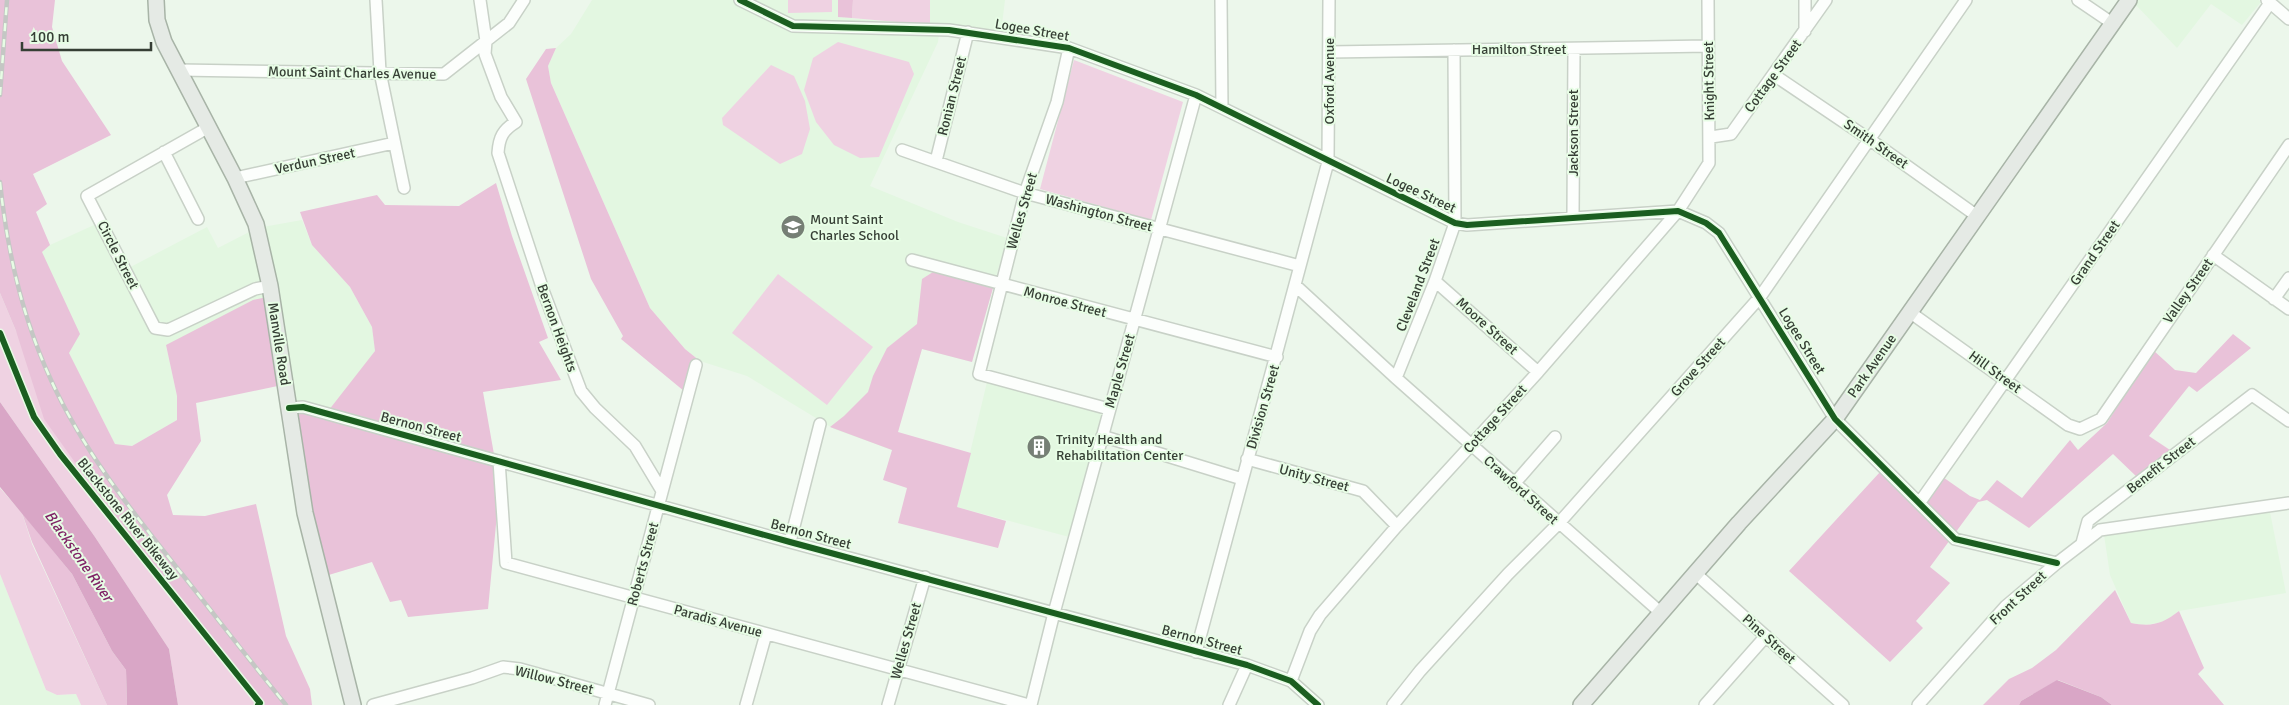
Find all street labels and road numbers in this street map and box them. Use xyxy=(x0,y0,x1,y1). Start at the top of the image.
street label: Logee Street xyxy=(993,15,1071,45)
street label: Cottage Street xyxy=(1741,36,1805,116)
street label: Oxford Avenue xyxy=(1321,38,1338,124)
street label: Hamilton Street xyxy=(1472,41,1566,58)
street label: Knight Street xyxy=(1700,41,1718,121)
street label: Ronian Street xyxy=(934,54,970,137)
street label: Mount Saint Charles Avenue xyxy=(268,63,436,83)
street label: Jackson Street xyxy=(1565,89,1582,177)
street label: Smith Street xyxy=(1841,116,1912,172)
street label: Verdun Street xyxy=(273,144,357,178)
street label: Logee Street xyxy=(1383,169,1459,217)
street label: Welles Street xyxy=(1003,171,1041,251)
street label: Washington Street xyxy=(1044,191,1155,236)
street label: Grand Street xyxy=(2066,217,2124,289)
street label: Circle Street xyxy=(94,218,142,292)
street label: Cleveland Street xyxy=(1392,236,1444,334)
street label: Valley Street xyxy=(2159,255,2217,327)
street label: Bernon Heights xyxy=(533,282,581,374)
street label: Monroe Street xyxy=(1022,283,1108,321)
street label: Moore Street xyxy=(1453,294,1521,358)
street label: Manville Road xyxy=(264,301,294,387)
street label: Logee Street xyxy=(1775,305,1829,377)
street label: Park Avenue xyxy=(1844,331,1900,401)
street label: Maple Street xyxy=(1101,332,1139,410)
street label: Grove Street xyxy=(1667,334,1729,400)
street label: Hill Street xyxy=(1965,347,2025,397)
street label: Division Street xyxy=(1243,363,1283,451)
street label: Cottage Street xyxy=(1460,381,1530,457)
street label: Bernon Street xyxy=(379,408,463,446)
street label: Benefit Street xyxy=(2123,433,2199,497)
street label: Crawford Street xyxy=(1480,452,1562,528)
street label: Blackstone River Bikeway xyxy=(74,455,182,583)
street label: Unity Street xyxy=(1277,460,1351,496)
street label: Bernon Street xyxy=(769,515,853,553)
street label: Roberts Street xyxy=(624,520,662,608)
street label: Front Street xyxy=(1986,567,2050,629)
street label: Paradis Avenue xyxy=(672,601,764,641)
street label: Welles Street xyxy=(887,601,925,681)
street label: Pine Street xyxy=(1739,611,1799,667)
street label: Bernon Street xyxy=(1160,621,1244,659)
street label: Willow Street xyxy=(513,662,595,698)

